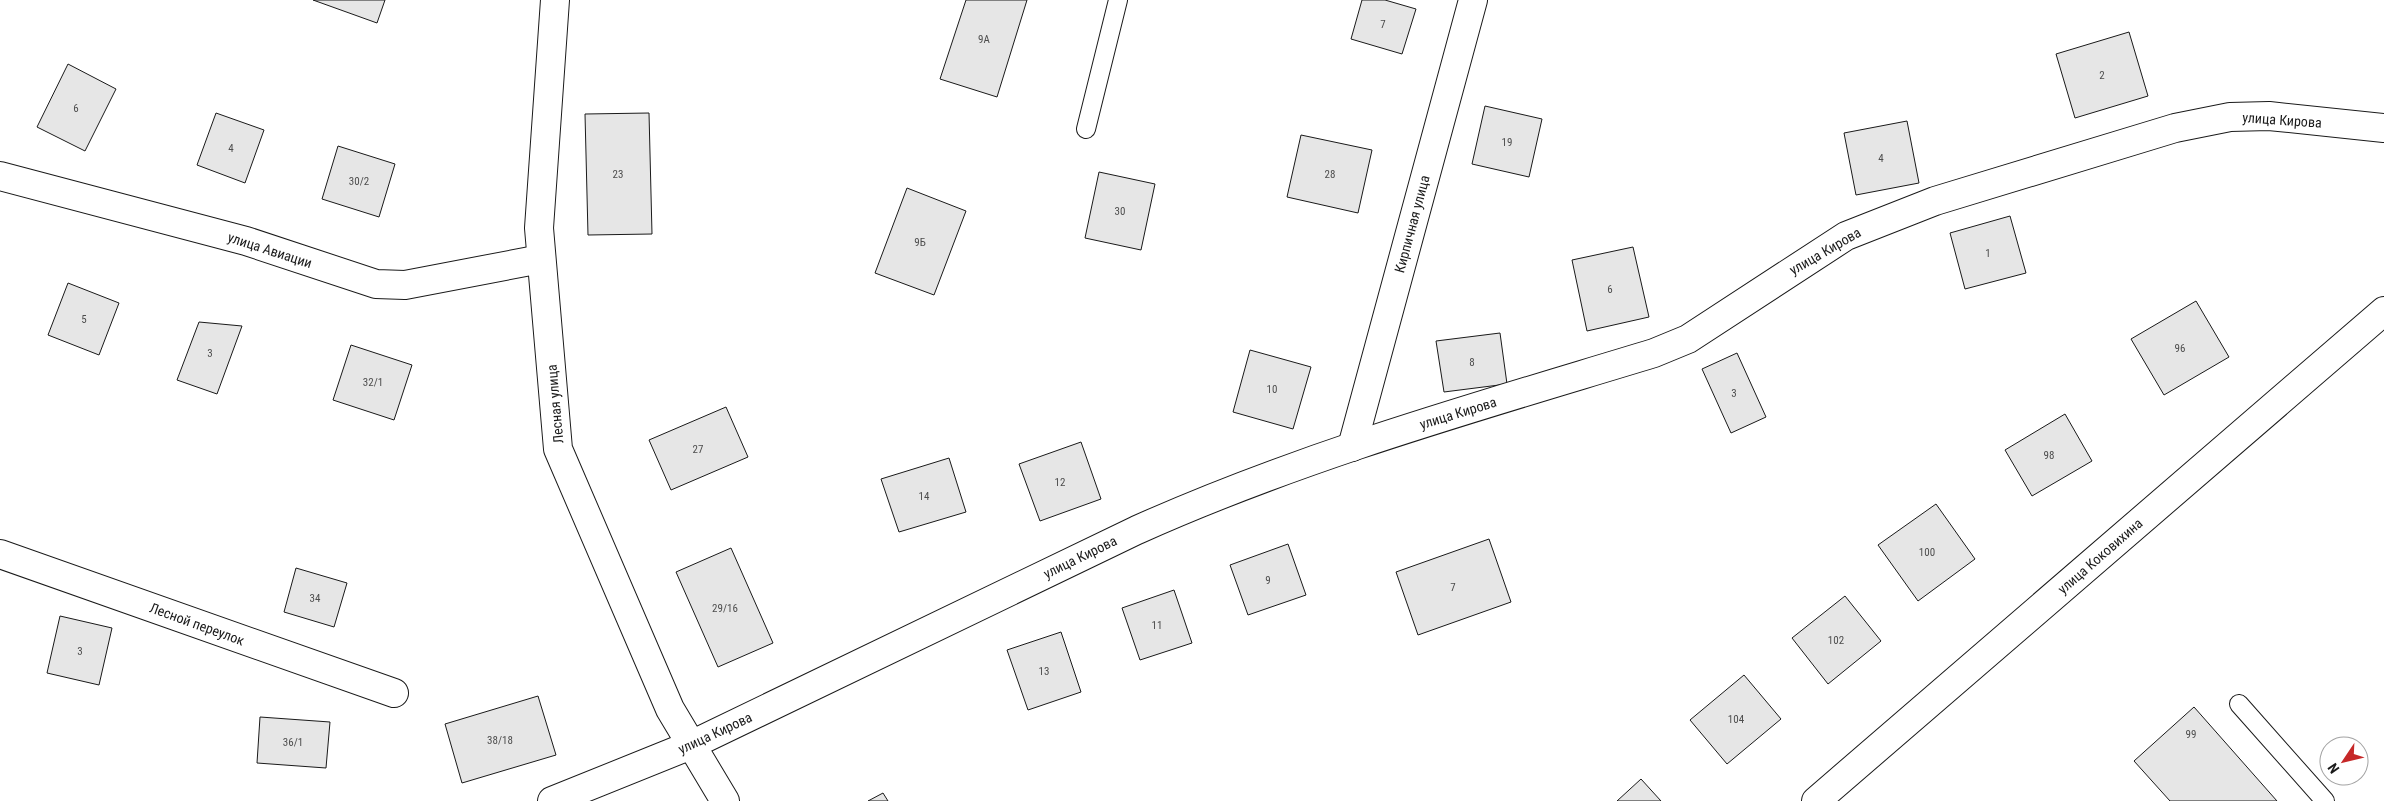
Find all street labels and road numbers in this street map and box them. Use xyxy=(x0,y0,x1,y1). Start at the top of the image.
street label: улица Кирова xyxy=(2242,109,2322,131)
street label: Кирпичная улица xyxy=(1391,173,1433,275)
street label: улица Кирова xyxy=(1787,224,1863,278)
street label: улица Авиации xyxy=(226,229,314,271)
street label: Лесная улица xyxy=(544,364,566,444)
street label: улица Кирова xyxy=(1418,394,1498,432)
street label: улица Коковихина xyxy=(2054,515,2146,597)
street label: улица Кирова xyxy=(1041,532,1119,582)
street label: Лесной переулок xyxy=(147,599,247,649)
street label: улица Кирова xyxy=(676,709,754,757)

